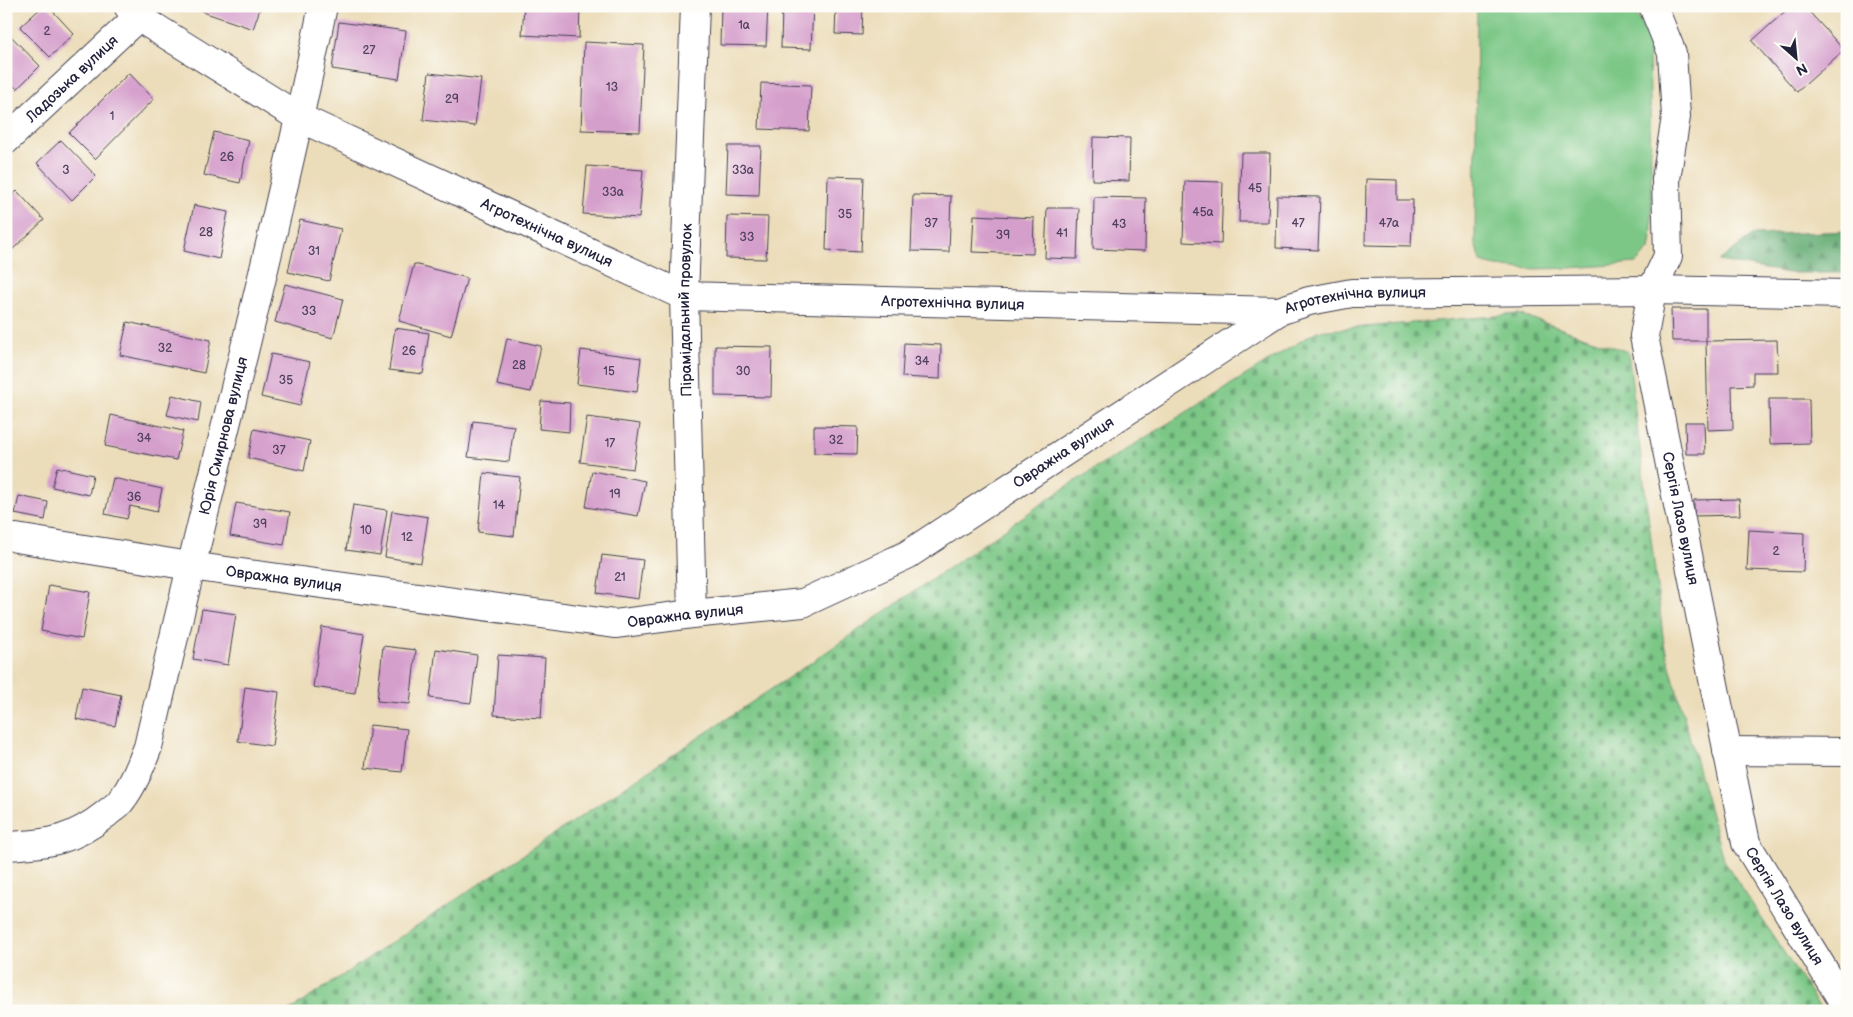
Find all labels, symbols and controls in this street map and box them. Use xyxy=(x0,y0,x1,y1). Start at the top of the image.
house number: 1а xyxy=(738,18,750,33)
house number: 2 xyxy=(43,24,51,39)
street label: Ладозька вулиця xyxy=(21,31,122,127)
north arrow xyxy=(1770,32,1820,82)
house number: 27 xyxy=(363,43,376,58)
text: N xyxy=(1793,59,1810,79)
house number: 13 xyxy=(606,80,618,95)
house number: 29 xyxy=(445,92,459,107)
house number: 1 xyxy=(110,109,114,124)
house number: 26 xyxy=(220,150,234,165)
house number: 3 xyxy=(62,163,70,178)
house number: 33а xyxy=(732,163,754,178)
house number: 45 xyxy=(1248,181,1262,196)
house number: 33а xyxy=(602,185,624,200)
street label: Агротехнічна вулиця xyxy=(477,193,616,271)
house number: 45а xyxy=(1192,205,1214,220)
house number: 35 xyxy=(838,207,852,222)
house number: 37 xyxy=(924,216,938,231)
house number: 47 xyxy=(1291,216,1305,231)
house number: 47а xyxy=(1379,216,1399,231)
house number: 43 xyxy=(1112,217,1126,232)
street label: Пірамідальний провулок xyxy=(674,223,696,397)
house number: 28 xyxy=(199,225,213,240)
house number: 41 xyxy=(1056,226,1068,241)
house number: 39 xyxy=(996,228,1010,243)
house number: 33 xyxy=(740,230,754,245)
house number: 31 xyxy=(308,244,320,259)
street label: Агротехнічна вулиця xyxy=(1281,283,1426,318)
street label: Агротехнічна вулиця xyxy=(880,291,1025,314)
house number: 33 xyxy=(302,304,316,319)
house number: 32 xyxy=(158,341,172,356)
house number: 26 xyxy=(402,344,416,359)
house number: 34 xyxy=(915,354,930,369)
street label: Юрія Смирнова вулиця xyxy=(195,355,252,517)
house number: 28 xyxy=(512,358,526,373)
house number: 15 xyxy=(603,364,615,379)
house number: 30 xyxy=(736,364,750,379)
house number: 35 xyxy=(279,373,293,388)
street label: Овражна вулиця xyxy=(1009,412,1117,492)
house number: 34 xyxy=(137,431,152,446)
house number: 32 xyxy=(829,433,843,448)
house number: 17 xyxy=(605,436,615,451)
house number: 37 xyxy=(272,443,286,458)
street label: Сергія Лазо вулиця xyxy=(1658,450,1703,587)
house number: 19 xyxy=(609,487,621,502)
house number: 36 xyxy=(127,490,141,505)
house number: 14 xyxy=(493,498,506,513)
house number: 39 xyxy=(253,517,267,532)
house number: 10 xyxy=(360,523,372,538)
house number: 12 xyxy=(401,530,413,545)
house number: 2 xyxy=(1772,544,1780,559)
street label: Овражна вулиця xyxy=(225,562,343,596)
house number: 21 xyxy=(614,570,626,585)
street label: Овражна вулиця xyxy=(626,599,744,632)
street label: Сергія Лазо вулиця xyxy=(1741,843,1828,969)

